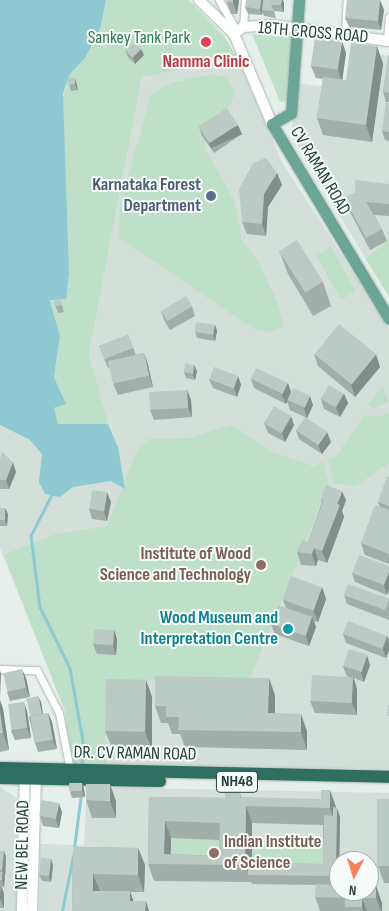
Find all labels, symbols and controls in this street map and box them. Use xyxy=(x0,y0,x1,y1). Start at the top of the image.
street label: 18TH CROSS ROAD xyxy=(257,17,369,49)
park label: Sankey Tank Park xyxy=(88,27,190,49)
marker: Namma Clinic xyxy=(199,35,213,49)
place label: Namma Clinic xyxy=(162,51,250,73)
street label: CV RAMAN ROAD xyxy=(285,123,355,219)
place label: Karnataka Forest Department xyxy=(92,175,201,218)
marker: Karnataka Forest Department xyxy=(205,190,217,202)
place label: Institute of Wood Science and Technology xyxy=(100,544,251,586)
marker: Institute of Wood Science and Technology xyxy=(255,559,267,571)
place label: Wood Museum and Interpretation Centre xyxy=(141,608,278,650)
marker: Wood Museum and Interpretation Centre xyxy=(282,623,294,635)
street label: DR. CV RAMAN ROAD xyxy=(73,742,197,766)
road number: NH48 xyxy=(216,769,258,796)
street label: NEW BEL ROAD xyxy=(11,800,35,890)
place label: Indian Institute of Science xyxy=(224,832,322,874)
marker: Indian Institute of Science xyxy=(208,847,220,859)
north arrow xyxy=(329,851,379,901)
text: N xyxy=(348,882,357,899)

